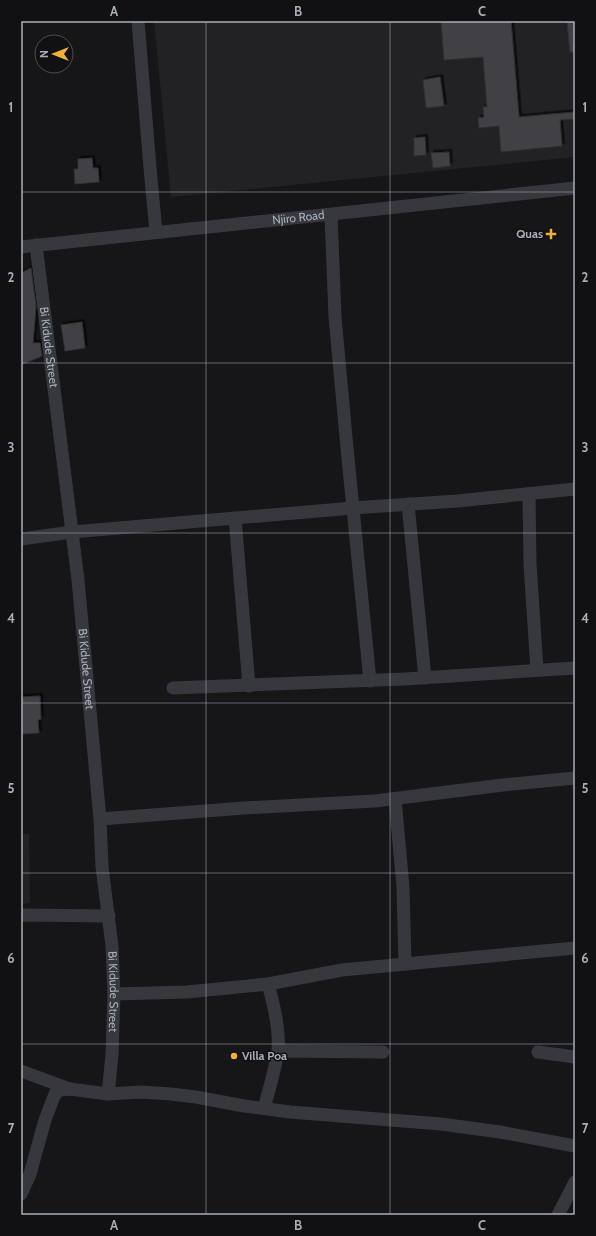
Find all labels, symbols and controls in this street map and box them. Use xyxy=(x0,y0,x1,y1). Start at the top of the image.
text: A xyxy=(110,3,119,19)
text: B xyxy=(294,3,302,19)
text: C xyxy=(478,3,486,19)
north arrow xyxy=(34,34,74,74)
text: N xyxy=(37,50,51,58)
text: 1 xyxy=(9,99,13,115)
text: 1 xyxy=(583,99,587,115)
street label: Njiro Road xyxy=(272,207,325,227)
place label: Quas xyxy=(516,226,543,241)
marker: Quas xyxy=(546,229,556,239)
text: 2 xyxy=(8,269,15,285)
text: 2 xyxy=(582,269,589,285)
street label: Bi Kidude Street xyxy=(37,306,62,388)
text: 3 xyxy=(7,439,15,455)
text: 3 xyxy=(581,439,589,455)
text: 4 xyxy=(7,610,15,626)
text: 4 xyxy=(581,610,589,626)
street label: Bi Kidude Street xyxy=(75,628,98,710)
text: 5 xyxy=(8,780,15,796)
text: 5 xyxy=(582,780,589,796)
text: 6 xyxy=(7,950,15,966)
text: 6 xyxy=(581,950,589,966)
street label: Bi Kidude Street xyxy=(105,951,122,1033)
place label: Villa Poa xyxy=(242,1048,287,1063)
marker: Villa Poa xyxy=(229,1051,239,1061)
text: 7 xyxy=(8,1120,15,1136)
text: 7 xyxy=(582,1120,589,1136)
text: A xyxy=(110,1217,119,1233)
text: B xyxy=(294,1217,302,1233)
text: C xyxy=(478,1217,486,1233)

